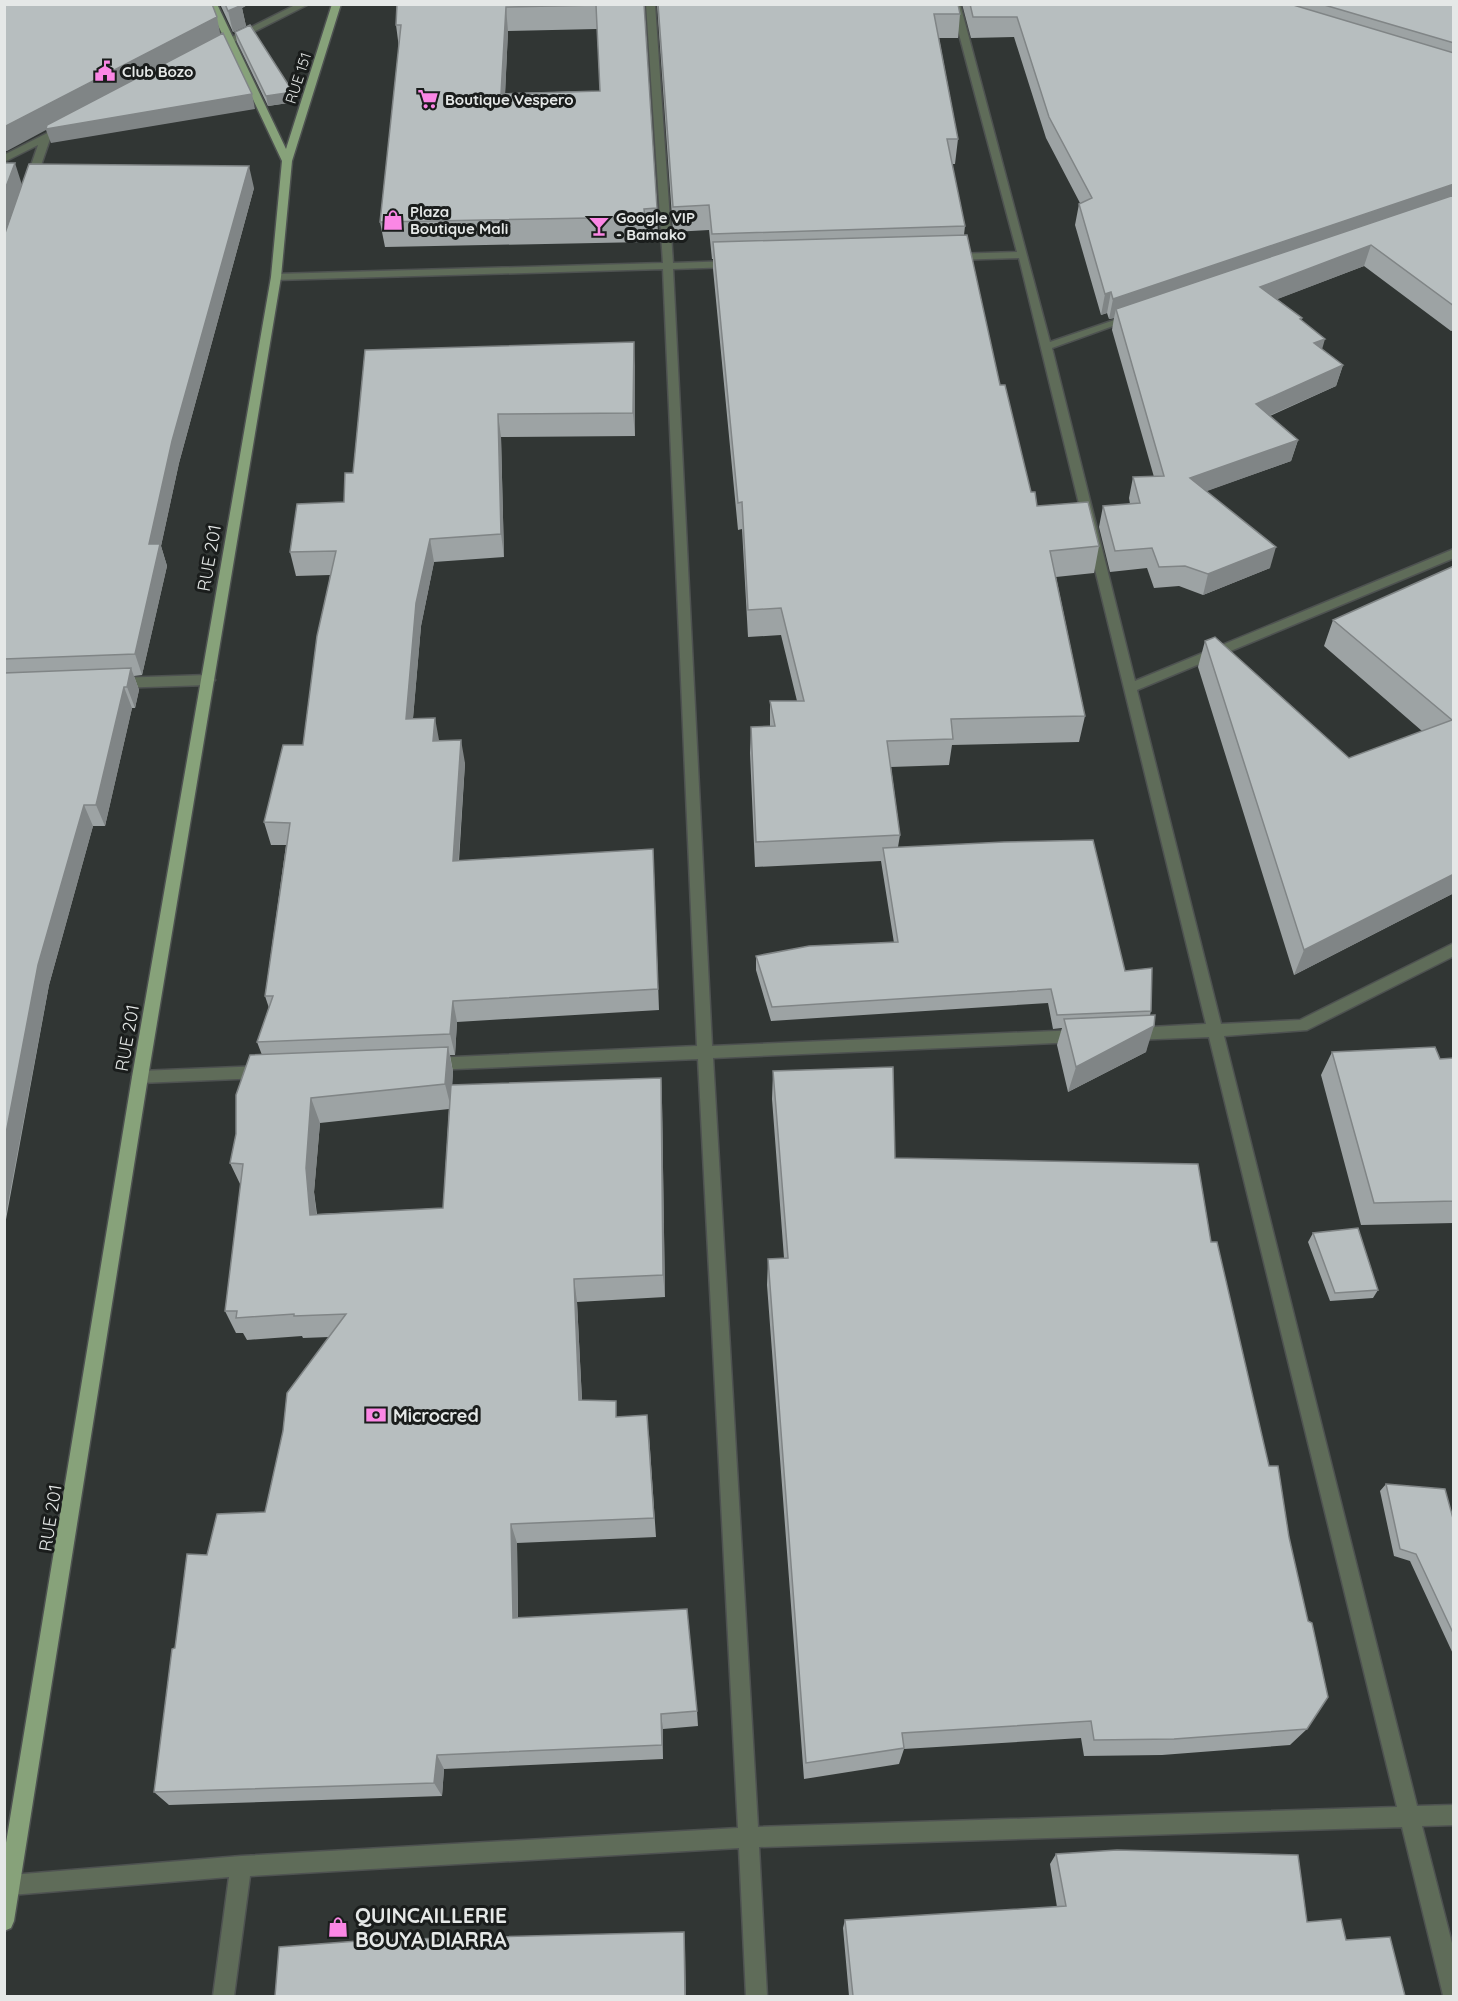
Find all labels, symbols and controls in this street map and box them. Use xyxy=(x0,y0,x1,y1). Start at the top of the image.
street label: RUE 151 xyxy=(281,50,315,106)
public building icon: Club Bozo xyxy=(93,59,117,83)
place label: Club Bozo xyxy=(122,62,193,81)
supermarket icon: Boutique Vespero xyxy=(416,87,440,111)
place label: Boutique Vespero xyxy=(445,90,574,109)
place label: Plaza Boutique Mali xyxy=(410,202,508,238)
shop icon: Plaza Boutique Mali xyxy=(381,208,405,232)
place label: Google VIP - Bamako xyxy=(616,208,695,244)
bar icon: Google VIP - Bamako xyxy=(587,214,611,238)
street label: RUE 201 xyxy=(192,523,226,593)
street label: RUE 201 xyxy=(110,1003,144,1073)
bank icon: Microcred xyxy=(364,1403,388,1427)
place label: Microcred xyxy=(393,1404,479,1427)
street label: RUE 201 xyxy=(33,1483,67,1553)
place label: QUINCAILLERIE BOUYA DIARRA xyxy=(355,1902,507,1952)
shop icon: QUINCAILLERIE BOUYA DIARRA xyxy=(326,1915,350,1939)

